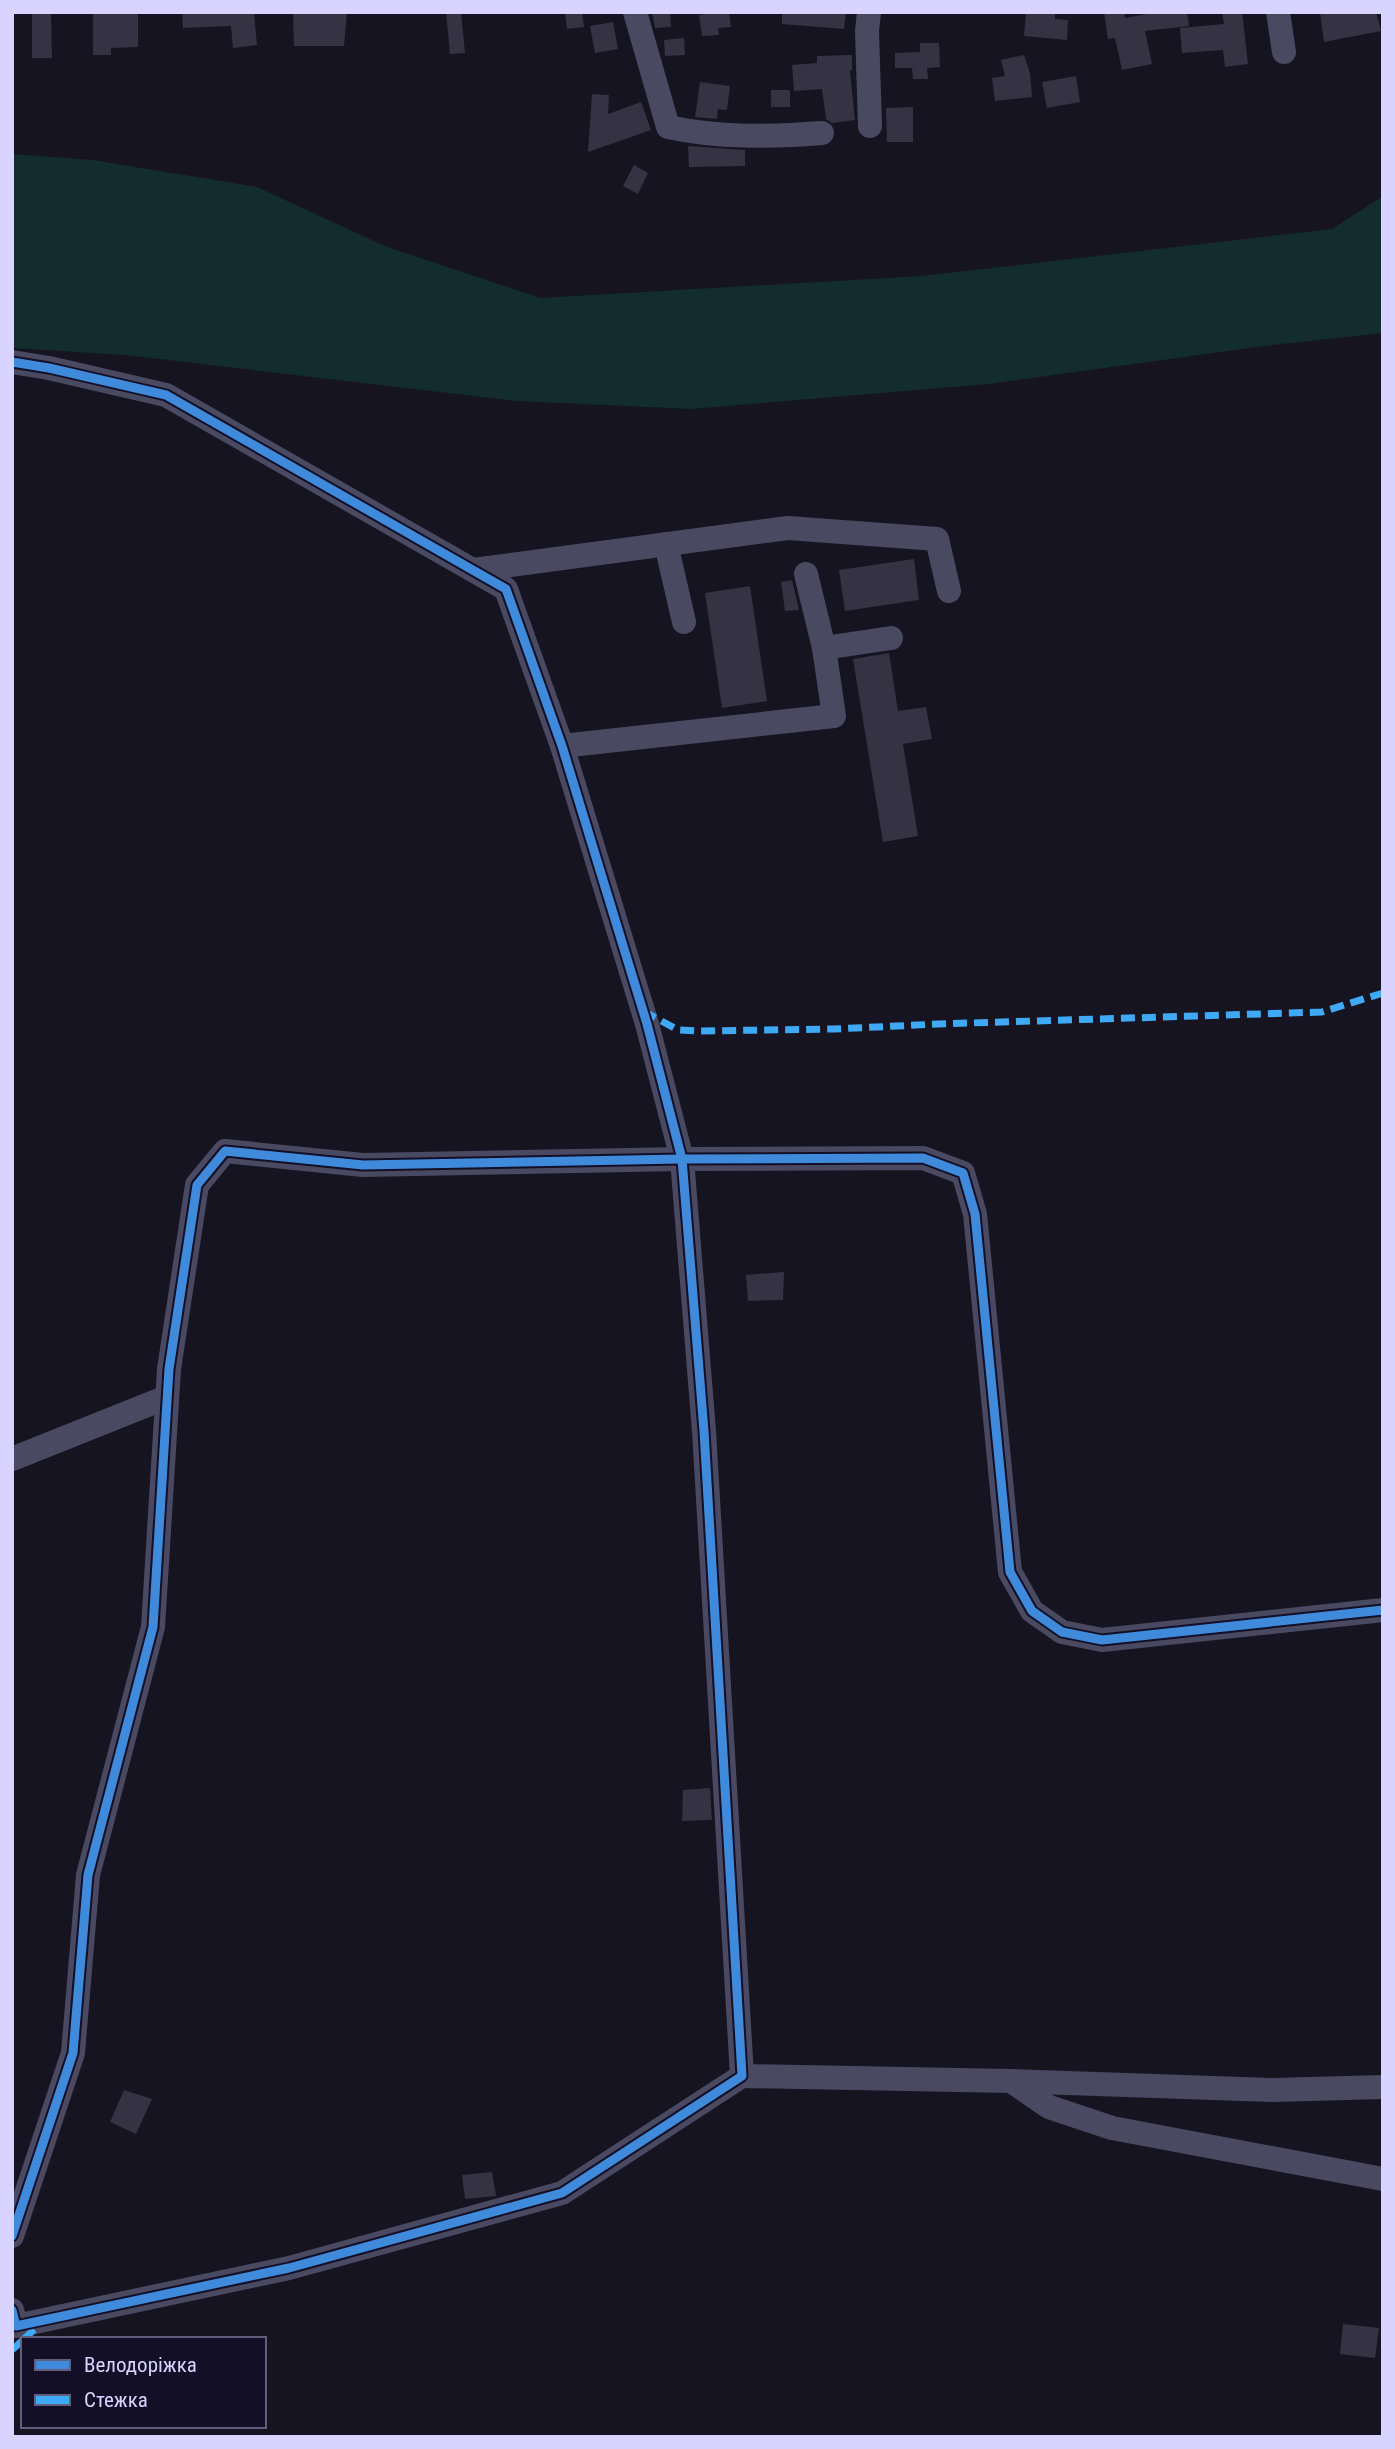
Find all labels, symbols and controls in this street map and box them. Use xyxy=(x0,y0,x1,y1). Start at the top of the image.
legend xyxy=(21,2337,266,2428)
text: Велодоріжка xyxy=(84,2353,197,2377)
text: Стежка xyxy=(84,2388,148,2412)

